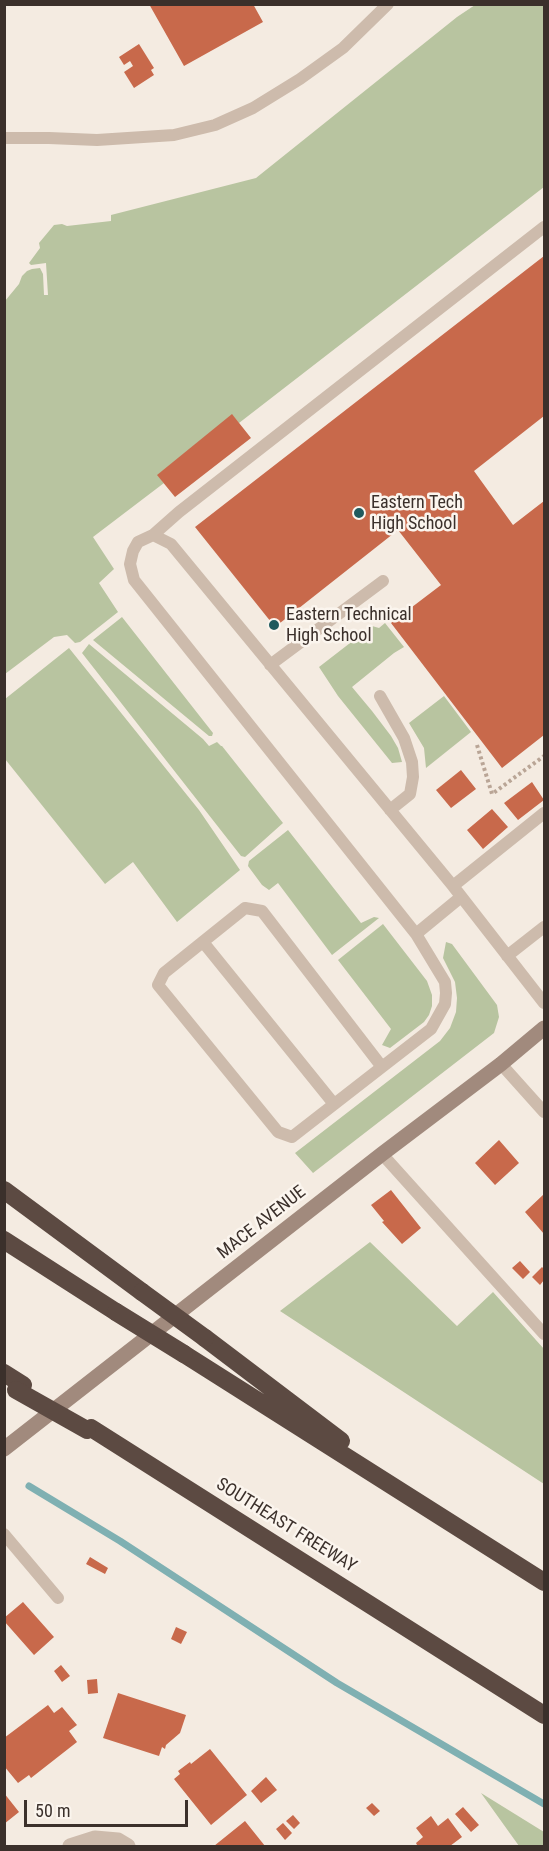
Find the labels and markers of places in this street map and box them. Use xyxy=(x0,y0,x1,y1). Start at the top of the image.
place label: Eastern Tech High School xyxy=(371,492,463,534)
marker: Eastern Tech High School xyxy=(352,506,366,520)
place label: Eastern Technical High School xyxy=(286,604,412,646)
marker: Eastern Technical High School xyxy=(267,618,281,632)

